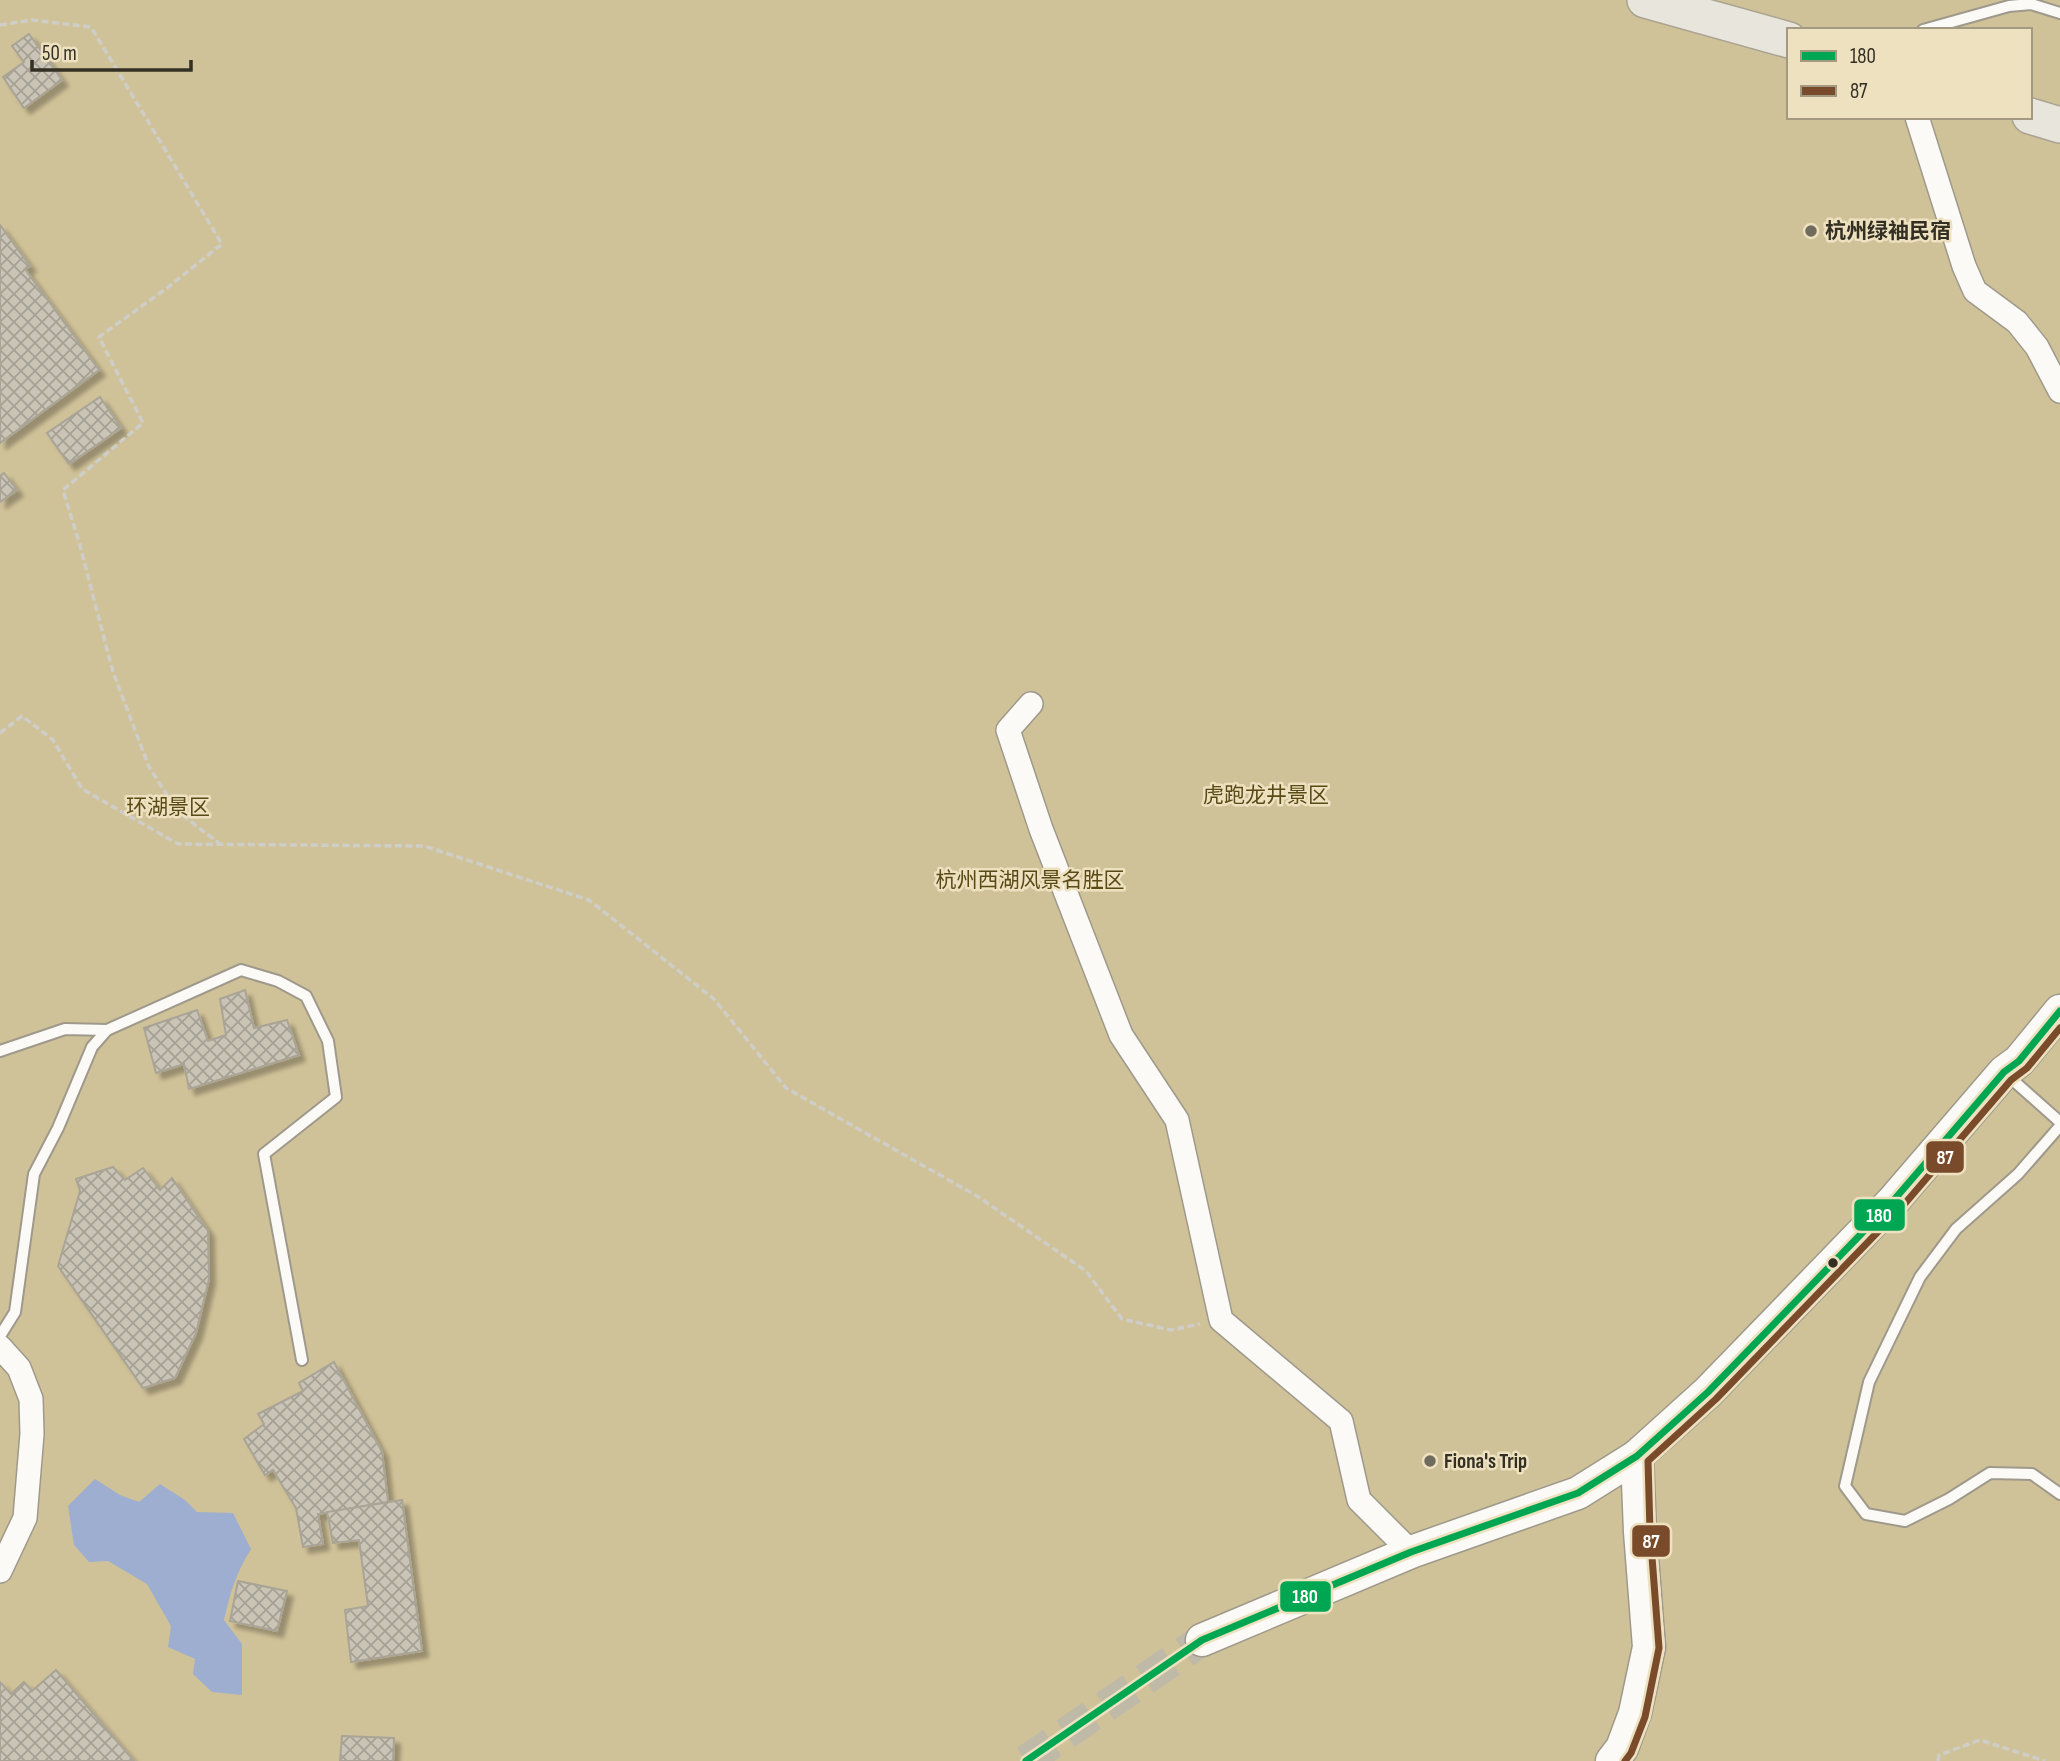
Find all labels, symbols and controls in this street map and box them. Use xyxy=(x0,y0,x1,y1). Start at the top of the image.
scale bar xyxy=(32,28,191,72)
legend xyxy=(1787,28,2032,119)
text: 50 m xyxy=(42,41,77,66)
text: 180 xyxy=(1850,44,1876,69)
text: 87 xyxy=(1850,79,1868,104)
place label: 杭州绿袖民宿 xyxy=(1825,219,1951,244)
marker: 杭州绿袖民宿 xyxy=(1803,223,1819,239)
park label: 虎跑龙井景区 xyxy=(1203,783,1329,808)
park label: 环湖景区 xyxy=(126,795,210,820)
park label: 杭州西湖风景名胜区 xyxy=(936,868,1125,893)
line badge: 87 xyxy=(1925,1140,1965,1174)
text: 87 xyxy=(1936,1147,1954,1170)
line badge: 180 xyxy=(1853,1198,1906,1232)
text: 180 xyxy=(1866,1205,1892,1228)
unlabelled marker xyxy=(1826,1256,1840,1270)
place label: Fiona's Trip xyxy=(1444,1449,1527,1474)
marker: Fiona's Trip xyxy=(1422,1453,1438,1469)
line badge: 87 xyxy=(1631,1524,1671,1558)
text: 87 xyxy=(1642,1531,1660,1554)
line badge: 180 xyxy=(1279,1580,1332,1613)
text: 180 xyxy=(1292,1586,1318,1609)

